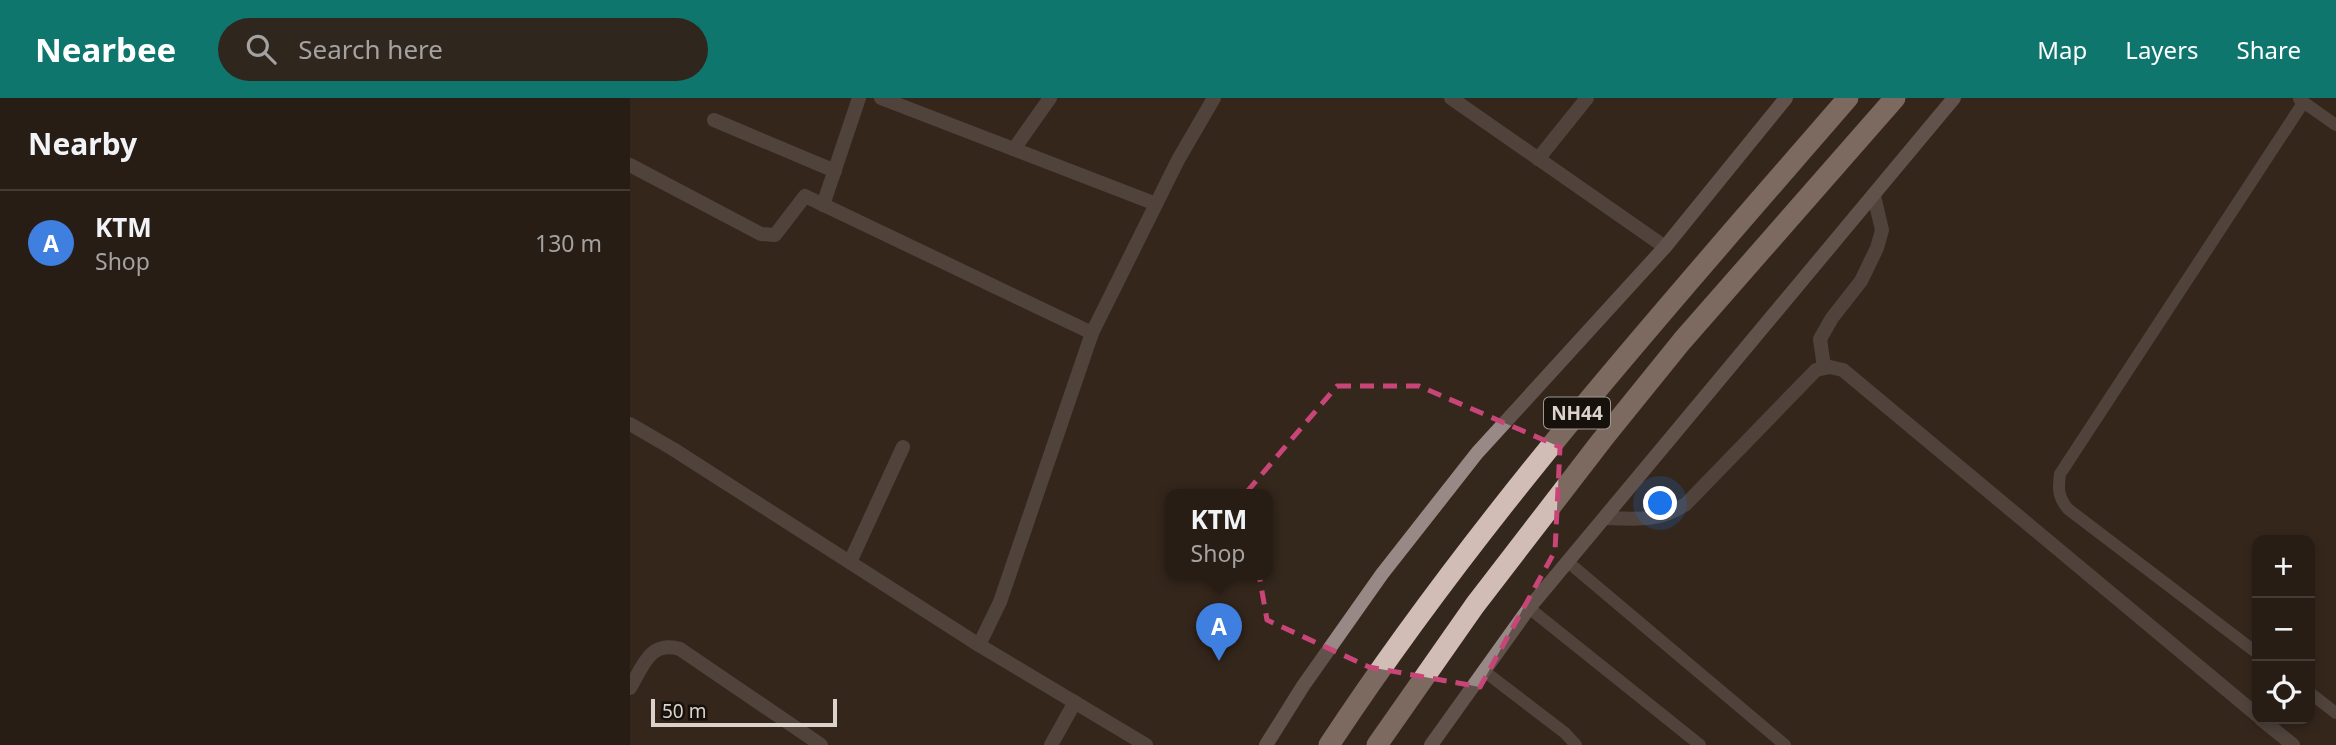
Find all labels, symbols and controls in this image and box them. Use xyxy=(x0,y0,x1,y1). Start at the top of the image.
search box xyxy=(218,18,708,81)
text: Nearbee xyxy=(35,27,176,72)
icon: search xyxy=(242,30,280,68)
text: Search here xyxy=(298,31,443,67)
text: Map xyxy=(2037,33,2087,66)
text: Layers xyxy=(2125,33,2199,66)
text: Share xyxy=(2237,33,2301,66)
text: Nearby xyxy=(28,123,137,164)
text: KTM xyxy=(95,209,152,245)
text: A xyxy=(43,227,59,259)
text: 130 m xyxy=(535,227,602,259)
text: Shop xyxy=(95,245,150,277)
road number: NH44 xyxy=(1544,398,1610,428)
your location xyxy=(1643,486,1677,520)
popup xyxy=(1165,489,1273,580)
text: KTM xyxy=(1191,501,1247,537)
map controls xyxy=(2252,535,2315,724)
button: + xyxy=(2252,535,2315,598)
text: Shop xyxy=(1191,537,1246,569)
button: − xyxy=(2252,598,2315,661)
pin: A xyxy=(1196,603,1242,661)
button: locate xyxy=(2252,661,2315,724)
scale bar xyxy=(651,696,836,728)
text: 50 m xyxy=(662,698,706,724)

